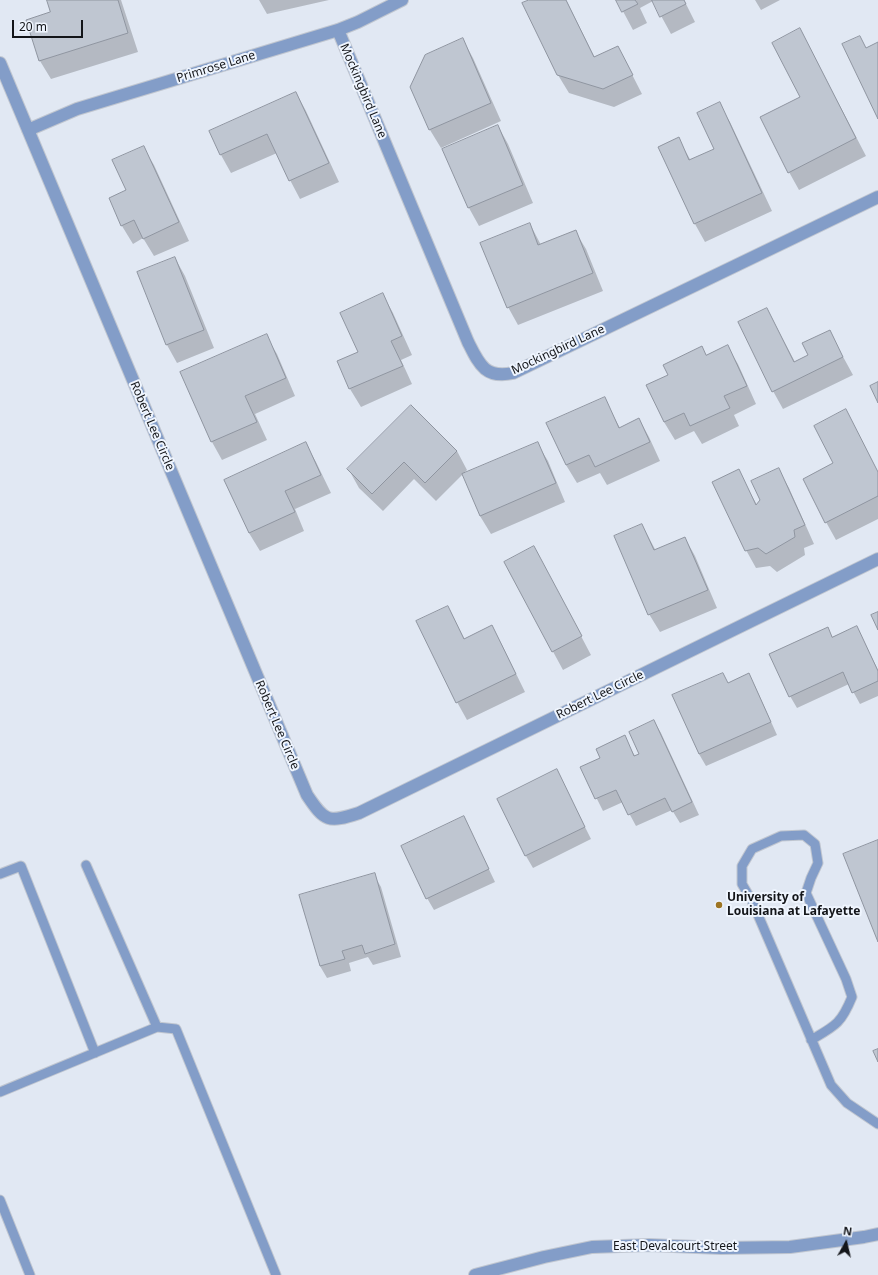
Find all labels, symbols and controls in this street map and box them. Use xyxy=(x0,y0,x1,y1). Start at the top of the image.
scale bar xyxy=(14,12,85,38)
text: 20 m xyxy=(19,18,47,35)
street label: Mockingbird Lane xyxy=(337,42,389,140)
street label: Primrose Lane xyxy=(175,48,257,86)
street label: Mockingbird Lane xyxy=(509,322,607,378)
street label: Robert Lee Circle xyxy=(127,379,177,473)
street label: Robert Lee Circle xyxy=(554,668,646,722)
street label: Robert Lee Circle xyxy=(252,678,302,772)
place label: University of Louisiana at Lafayette xyxy=(727,891,860,919)
marker: University of Louisiana at Lafayette xyxy=(714,900,724,910)
north arrow xyxy=(826,1223,866,1263)
text: N xyxy=(842,1223,853,1239)
street label: East Devalcourt Street xyxy=(613,1240,737,1254)

